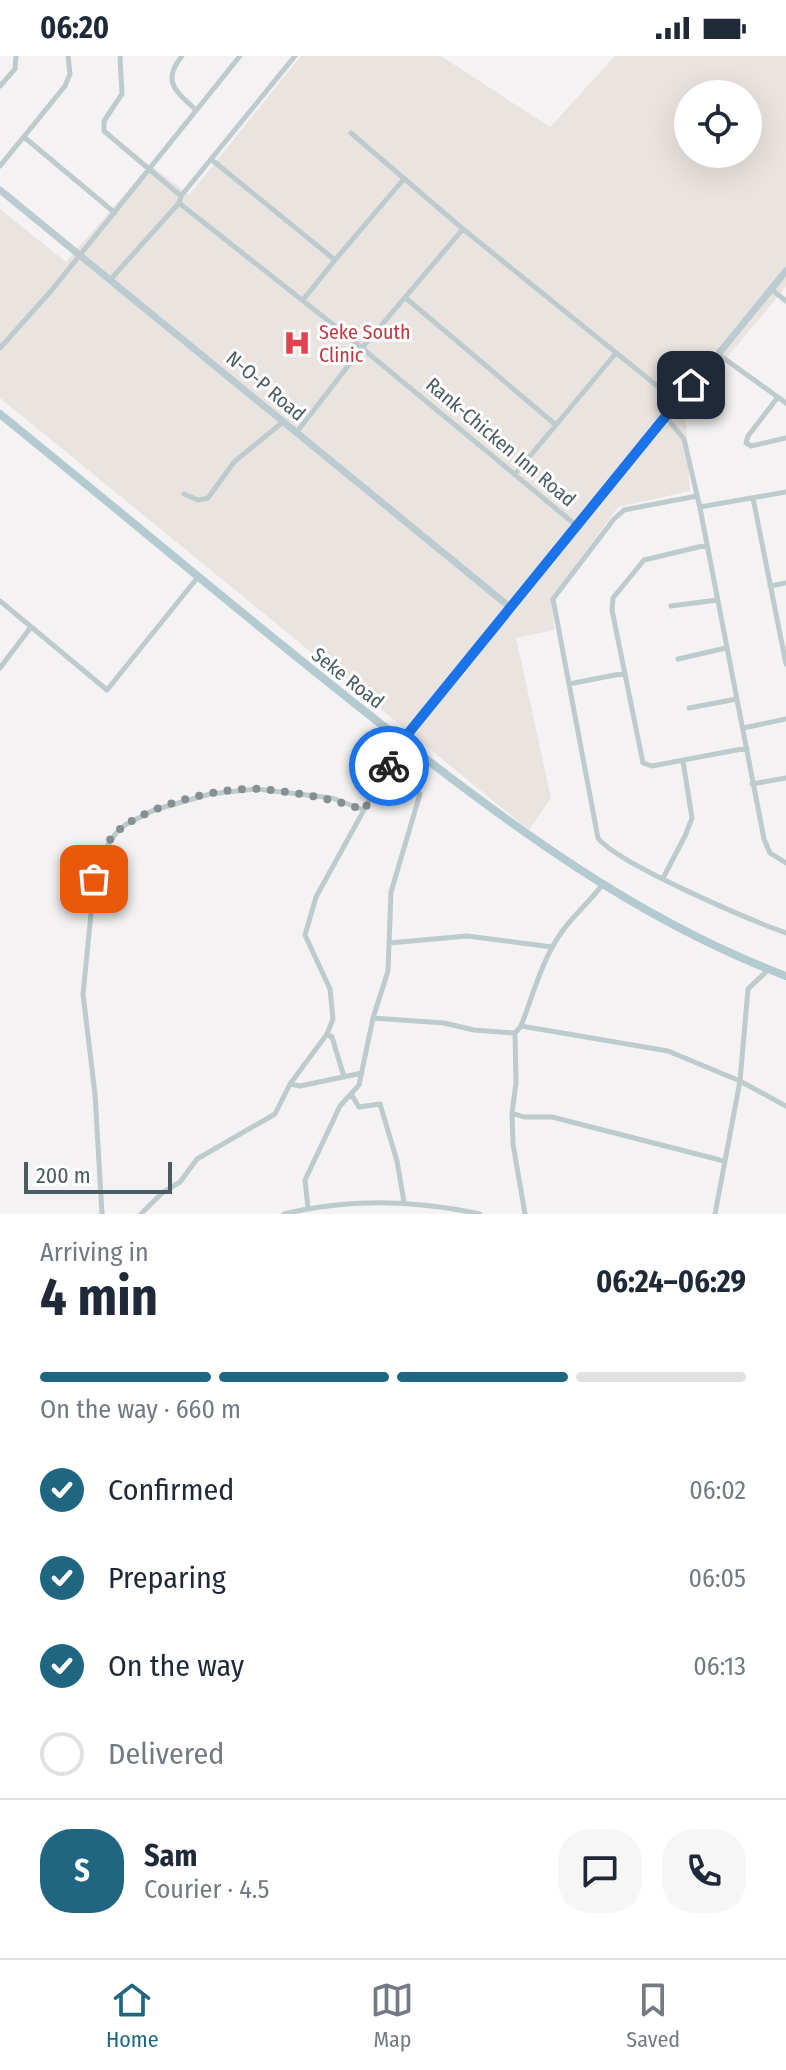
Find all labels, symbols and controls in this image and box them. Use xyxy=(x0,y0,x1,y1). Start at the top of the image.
text: 06:20 xyxy=(40,10,109,46)
map controls xyxy=(674,80,762,168)
button: locate xyxy=(674,80,762,168)
place label: Seke South Clinic xyxy=(319,320,411,367)
hospital icon: Seke South Clinic xyxy=(282,328,312,358)
street label: N-O-P Road xyxy=(221,346,311,426)
pin xyxy=(657,351,725,419)
icon: home xyxy=(669,363,713,407)
street label: Rank-Chicken Inn Road xyxy=(421,372,581,512)
street label: Seke Road xyxy=(307,642,389,714)
courier xyxy=(349,726,429,806)
icon: bike xyxy=(367,744,411,788)
pin xyxy=(60,845,128,913)
icon: bag xyxy=(72,857,116,901)
scale bar xyxy=(24,1158,172,1194)
text: 200 m xyxy=(36,1162,91,1189)
text: Arriving in xyxy=(40,1237,149,1268)
text: 06:24–06:29 xyxy=(596,1264,746,1300)
text: 4 min xyxy=(40,1266,158,1329)
text: On the way · 660 m xyxy=(40,1394,241,1425)
icon: check xyxy=(40,1468,84,1512)
text: Confirmed xyxy=(108,1472,234,1508)
text: 06:02 xyxy=(689,1475,746,1506)
icon: check xyxy=(40,1556,84,1600)
text: Preparing xyxy=(108,1560,226,1596)
text: 06:05 xyxy=(689,1563,746,1594)
icon: check xyxy=(40,1644,84,1688)
text: On the way xyxy=(108,1648,244,1684)
text: 06:13 xyxy=(693,1651,746,1682)
text: Delivered xyxy=(108,1736,224,1772)
button: chat xyxy=(558,1829,642,1913)
button: phone xyxy=(662,1829,746,1913)
text: Sam xyxy=(144,1838,197,1874)
text: S xyxy=(74,1853,90,1889)
text: Courier · 4.5 xyxy=(144,1874,270,1905)
tab: Home xyxy=(106,1978,159,2053)
tab: Map xyxy=(370,1978,414,2053)
tab: Saved xyxy=(626,1978,680,2053)

